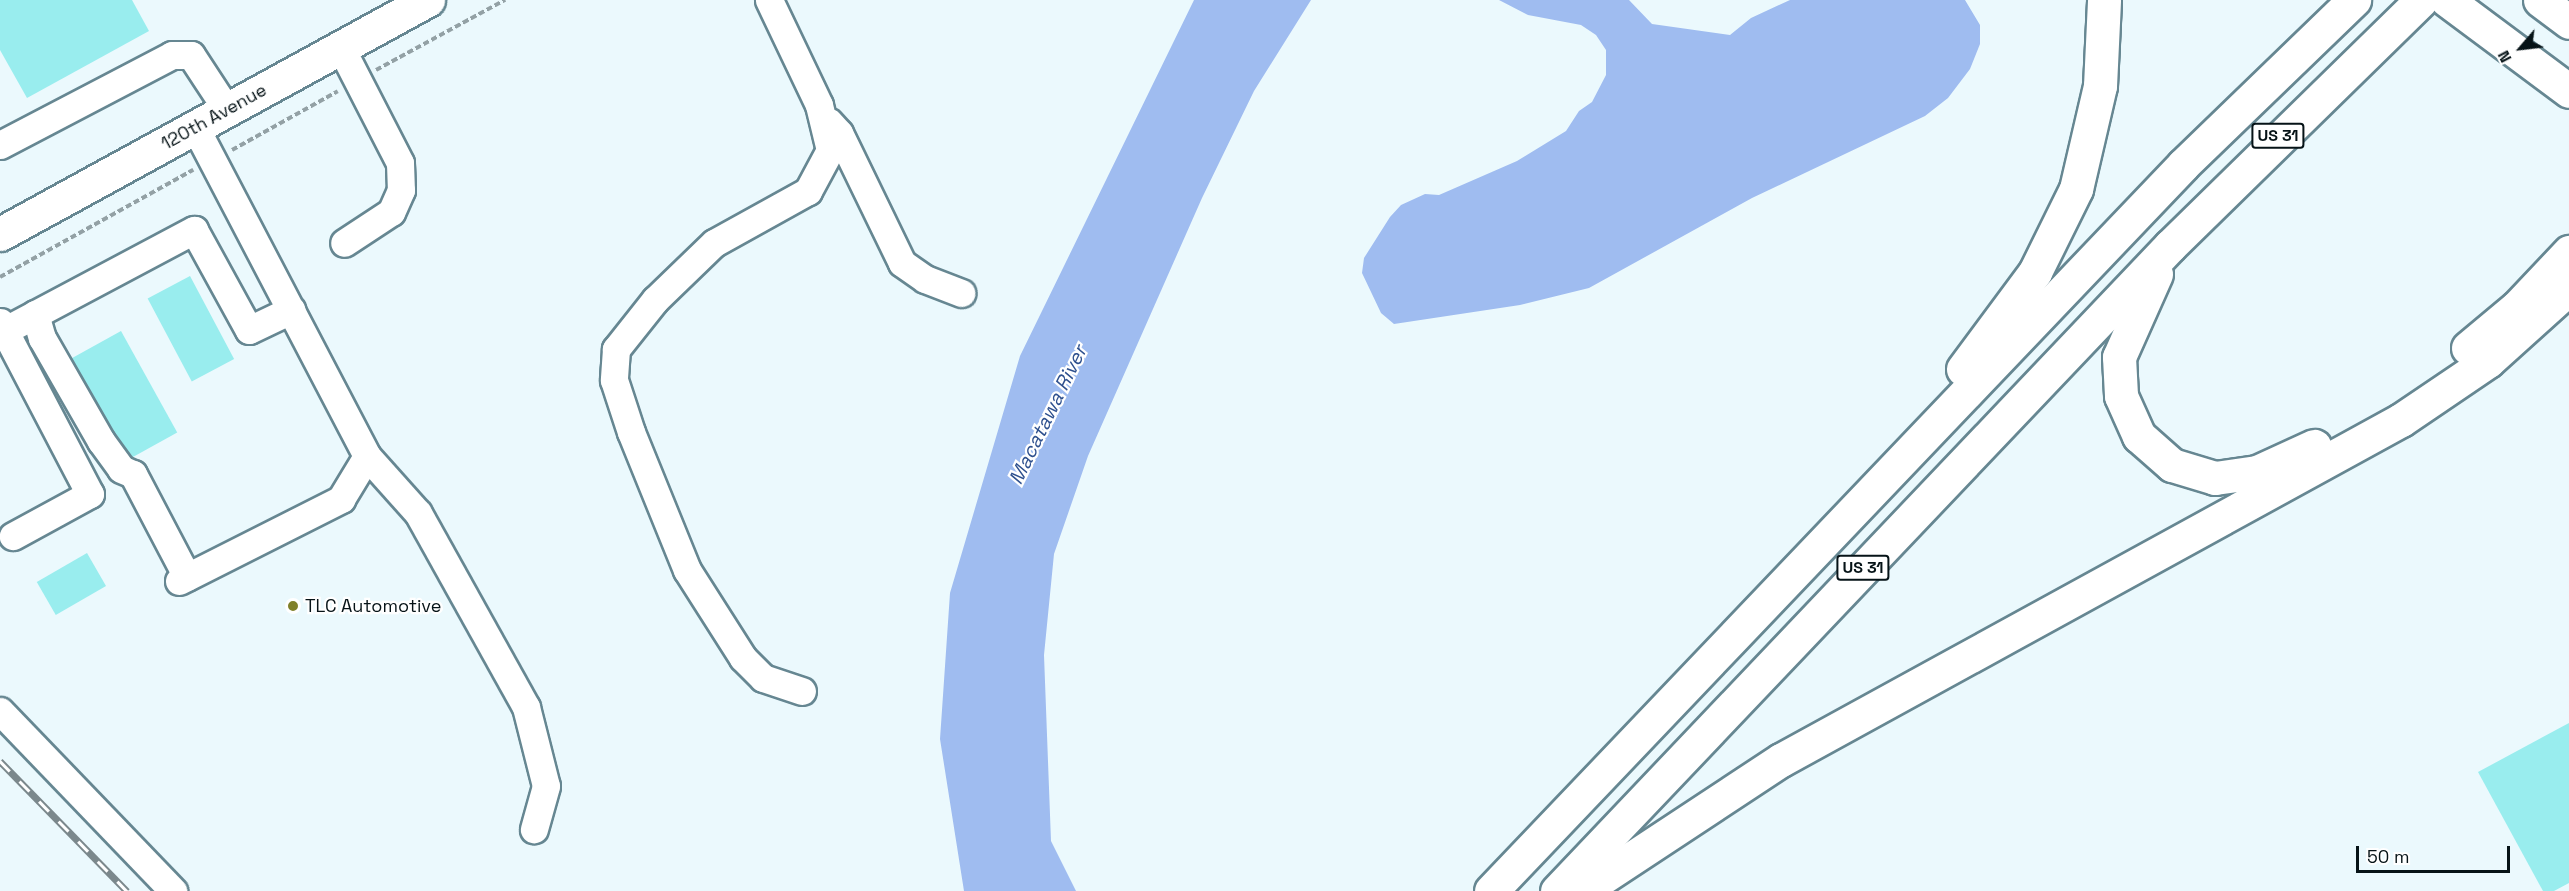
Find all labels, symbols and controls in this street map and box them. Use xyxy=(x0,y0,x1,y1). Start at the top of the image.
north arrow xyxy=(2491,18,2551,78)
text: N xyxy=(2493,47,2516,66)
street label: 120th Avenue xyxy=(157,79,271,155)
road number: US 31 xyxy=(2251,123,2305,149)
water label: Macatawa River xyxy=(1004,342,1092,488)
road number: US 31 xyxy=(1836,555,1890,581)
place label: TLC Automotive xyxy=(305,595,442,617)
marker: TLC Automotive xyxy=(286,599,300,613)
scale bar xyxy=(2359,834,2514,872)
text: 50 m xyxy=(2367,845,2409,868)

